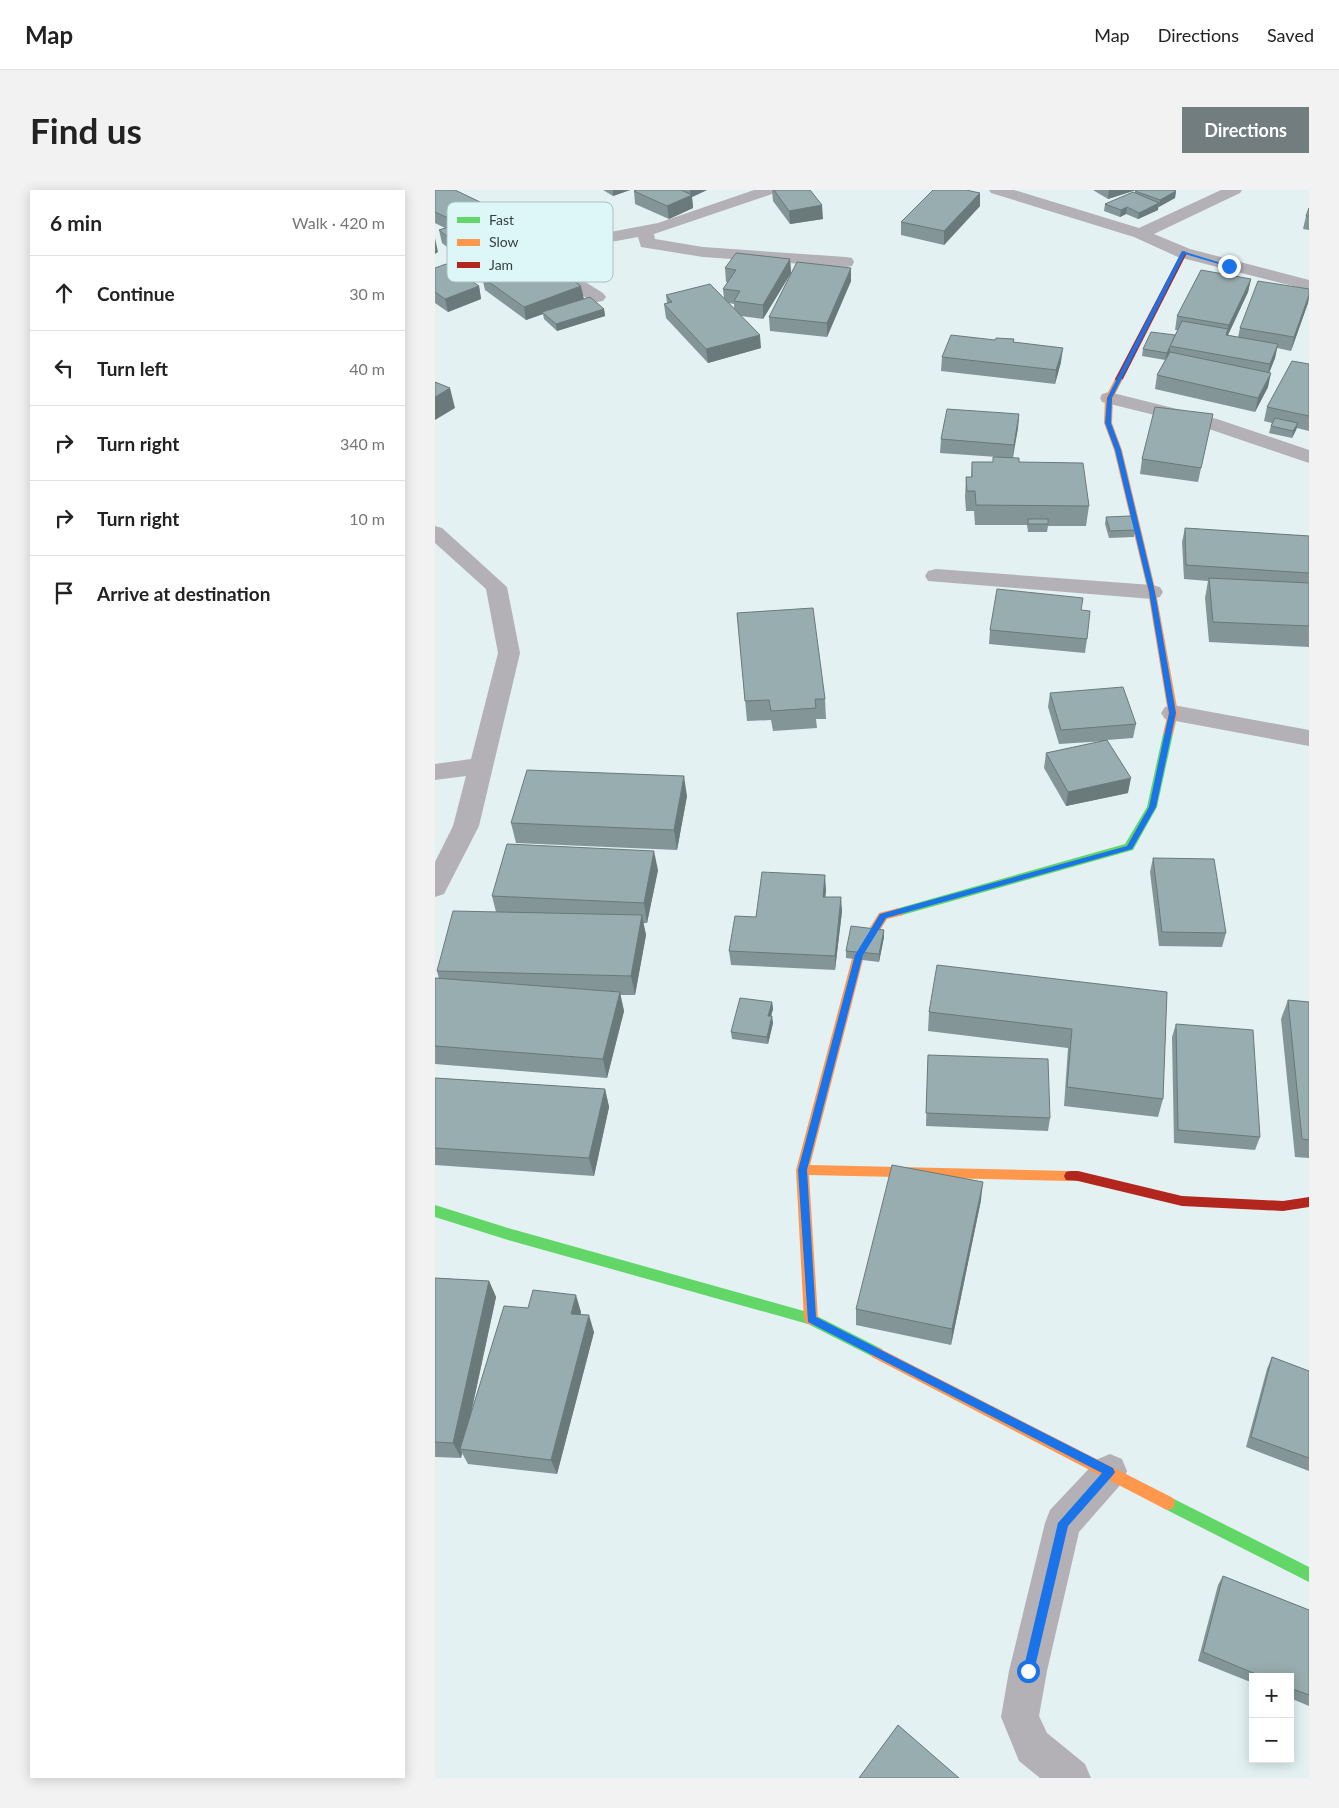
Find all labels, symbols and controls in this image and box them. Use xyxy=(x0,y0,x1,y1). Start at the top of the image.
text: Map xyxy=(25,20,73,49)
text: Map xyxy=(1094,24,1130,46)
text: Directions xyxy=(1158,24,1239,46)
text: Saved xyxy=(1267,24,1314,46)
button: Directions xyxy=(1182,107,1309,153)
text: Find us xyxy=(30,109,142,151)
legend xyxy=(447,202,613,282)
text: 6 min xyxy=(50,210,102,235)
text: Fast xyxy=(489,211,514,228)
text: Walk · 420 m xyxy=(292,213,385,232)
text: Slow xyxy=(489,233,519,250)
route end xyxy=(1218,255,1241,278)
text: Jam xyxy=(489,256,513,273)
icon: ahead xyxy=(50,279,78,307)
text: Continue xyxy=(97,282,175,305)
text: 30 m xyxy=(349,284,385,303)
icon: left xyxy=(50,354,78,382)
text: Turn left xyxy=(97,357,168,380)
text: 40 m xyxy=(349,359,385,378)
icon: right xyxy=(50,429,78,457)
text: Turn right xyxy=(97,432,179,455)
text: 340 m xyxy=(340,434,385,453)
icon: right xyxy=(50,504,78,532)
text: Turn right xyxy=(97,507,179,530)
text: 10 m xyxy=(349,509,385,528)
icon: arrive xyxy=(50,579,78,607)
text: Arrive at destination xyxy=(97,582,270,605)
route start xyxy=(1017,1660,1040,1683)
map controls xyxy=(1249,1673,1294,1763)
button: + xyxy=(1249,1673,1294,1718)
button: − xyxy=(1249,1718,1294,1763)

